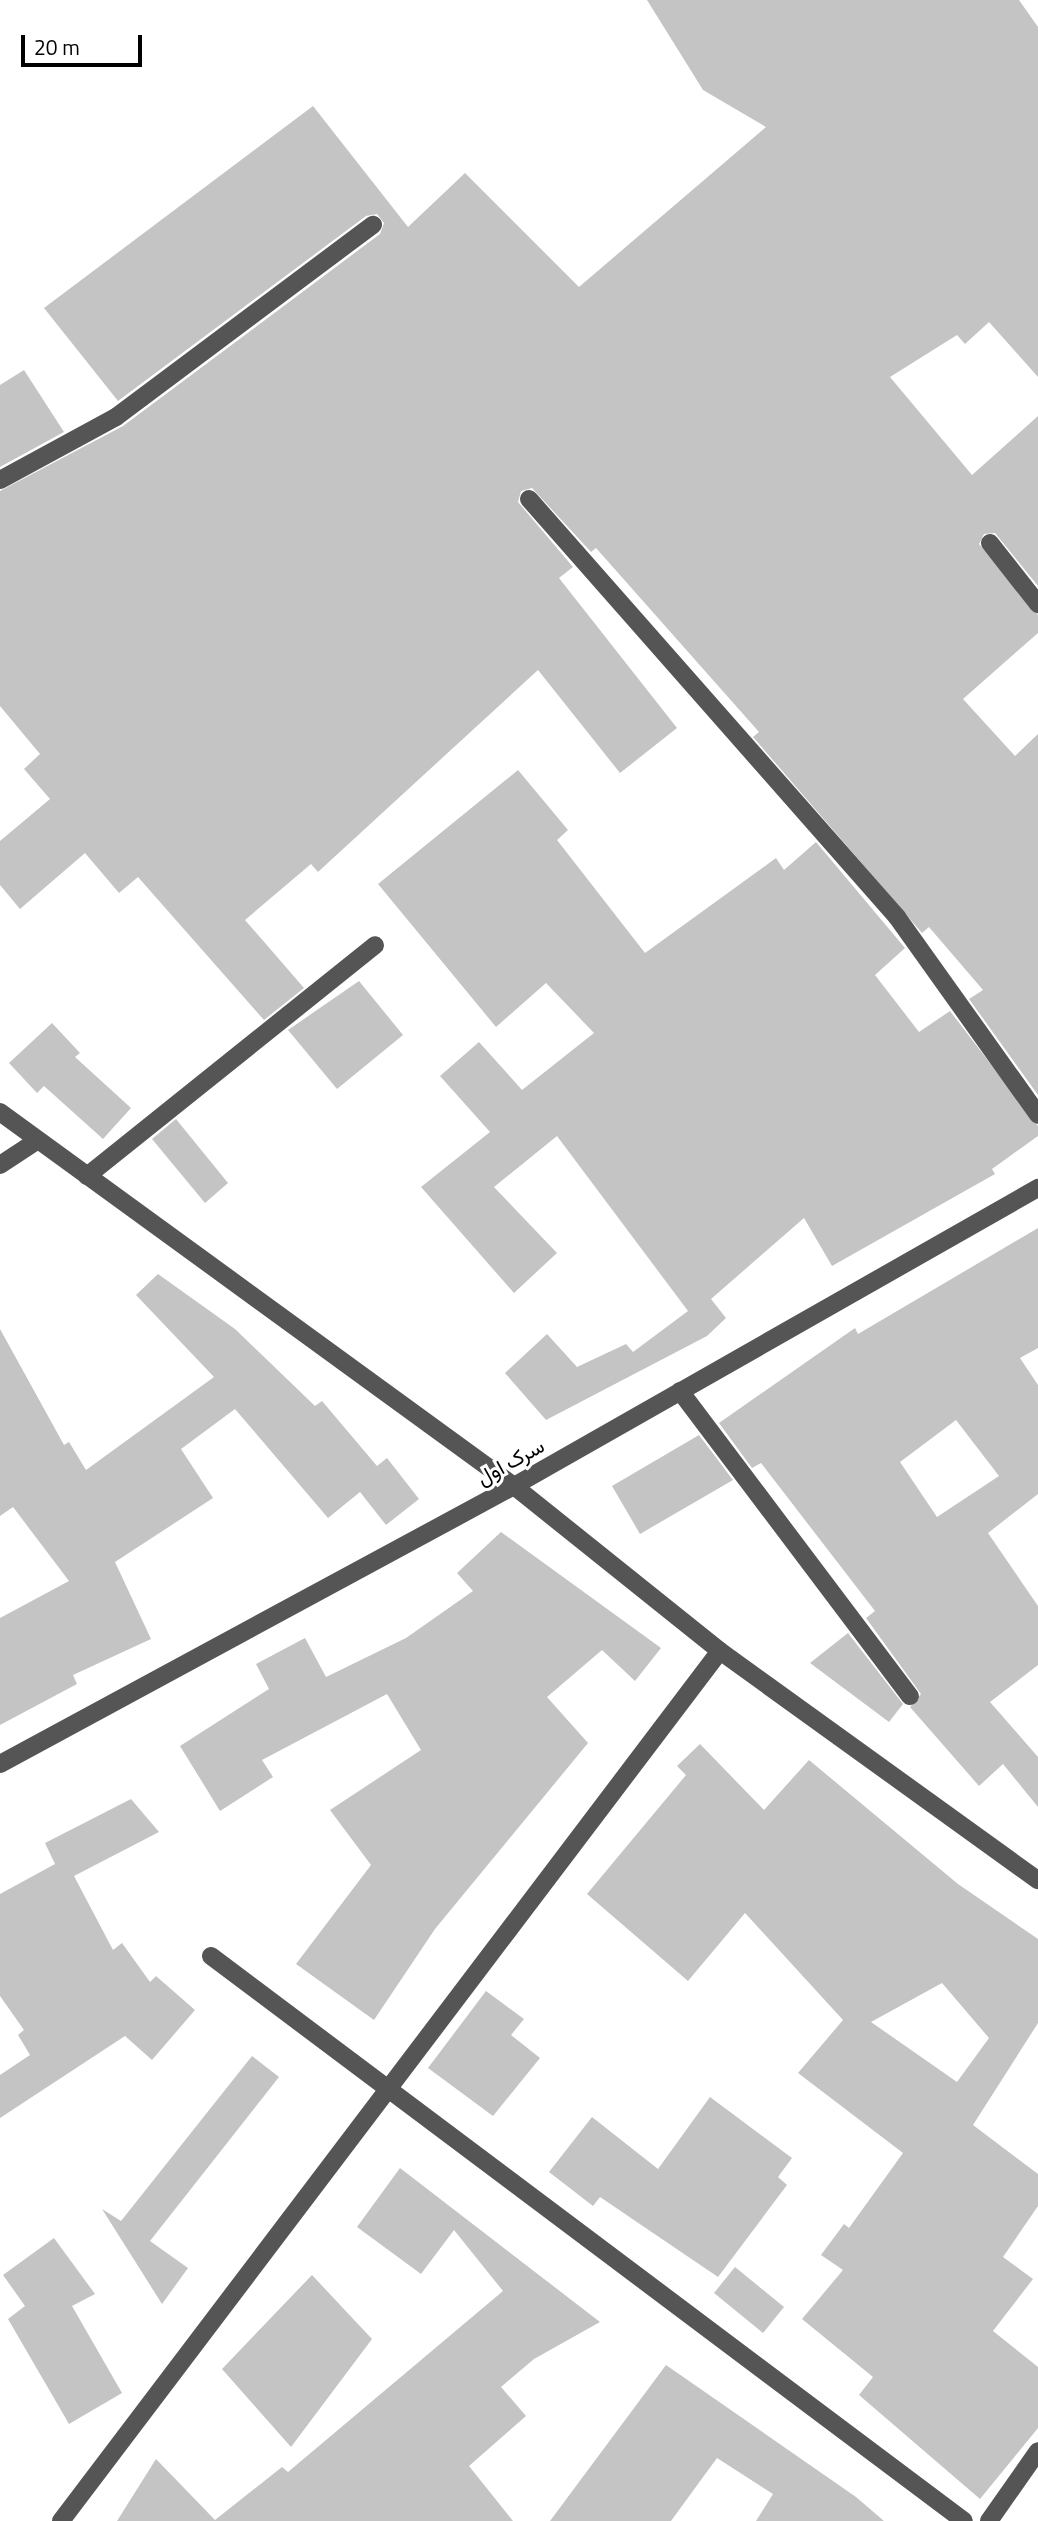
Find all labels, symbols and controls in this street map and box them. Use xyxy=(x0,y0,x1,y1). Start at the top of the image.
scale bar xyxy=(24,21,145,65)
text: 20 m xyxy=(34,31,80,63)
street label: سرک اول xyxy=(472,1432,548,1490)

